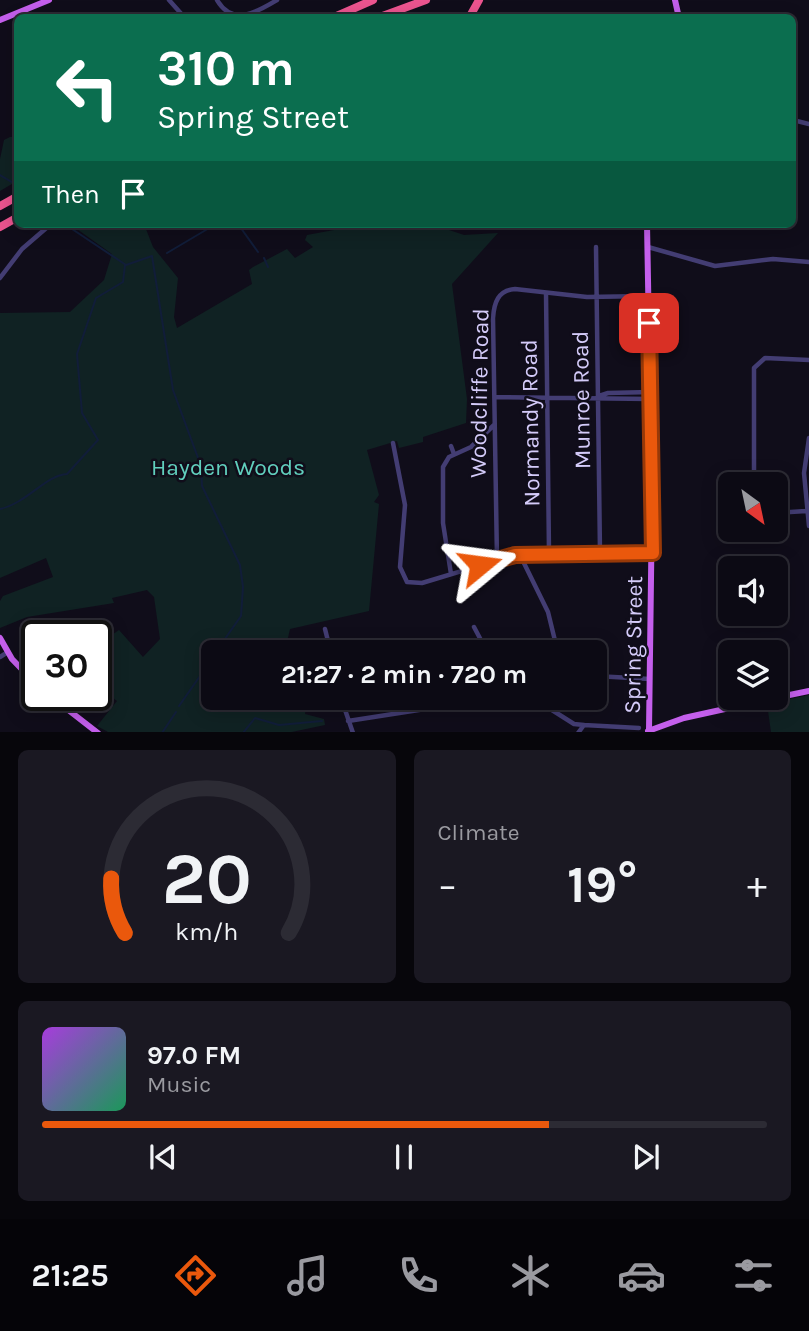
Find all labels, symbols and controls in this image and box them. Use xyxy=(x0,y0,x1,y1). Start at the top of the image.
text: 310 m xyxy=(157,40,295,97)
icon: left xyxy=(42,42,133,133)
text: Spring Street xyxy=(157,99,349,136)
icon: arrive xyxy=(114,175,152,213)
text: Then xyxy=(42,179,100,210)
pin xyxy=(619,293,679,353)
icon: arrive xyxy=(630,304,668,342)
street label: Woodcliffe Road xyxy=(465,308,494,478)
street label: Munroe Road xyxy=(567,331,596,469)
street label: Normandy Road xyxy=(516,339,545,507)
park label: Hayden Woods xyxy=(151,454,305,481)
north arrow xyxy=(718,472,788,542)
map controls xyxy=(718,472,788,710)
position arrow xyxy=(443,528,517,602)
button: sound xyxy=(718,556,788,626)
street label: Spring Street xyxy=(619,575,648,714)
speed limit sign: 30 xyxy=(21,620,112,711)
button: layers xyxy=(718,640,788,710)
text: 21:27 · 2 min · 720 m xyxy=(281,659,527,690)
text: Climate xyxy=(438,819,520,846)
text: 20 xyxy=(162,836,252,921)
text: 19° xyxy=(567,854,637,915)
text: − xyxy=(438,863,457,908)
text: + xyxy=(747,863,767,908)
text: km/h xyxy=(175,916,238,945)
text: 97.0 FM xyxy=(147,1040,241,1071)
text: Music xyxy=(147,1071,211,1098)
icon: previous xyxy=(144,1138,182,1176)
icon: pause xyxy=(385,1138,423,1176)
icon: next xyxy=(627,1138,665,1176)
icon: directions xyxy=(171,1251,220,1300)
icon: music xyxy=(283,1251,332,1300)
icon: phone xyxy=(394,1251,443,1300)
icon: climate xyxy=(506,1251,555,1300)
icon: car xyxy=(617,1251,666,1300)
icon: filters xyxy=(729,1251,778,1300)
text: 21:25 xyxy=(31,1257,109,1294)

